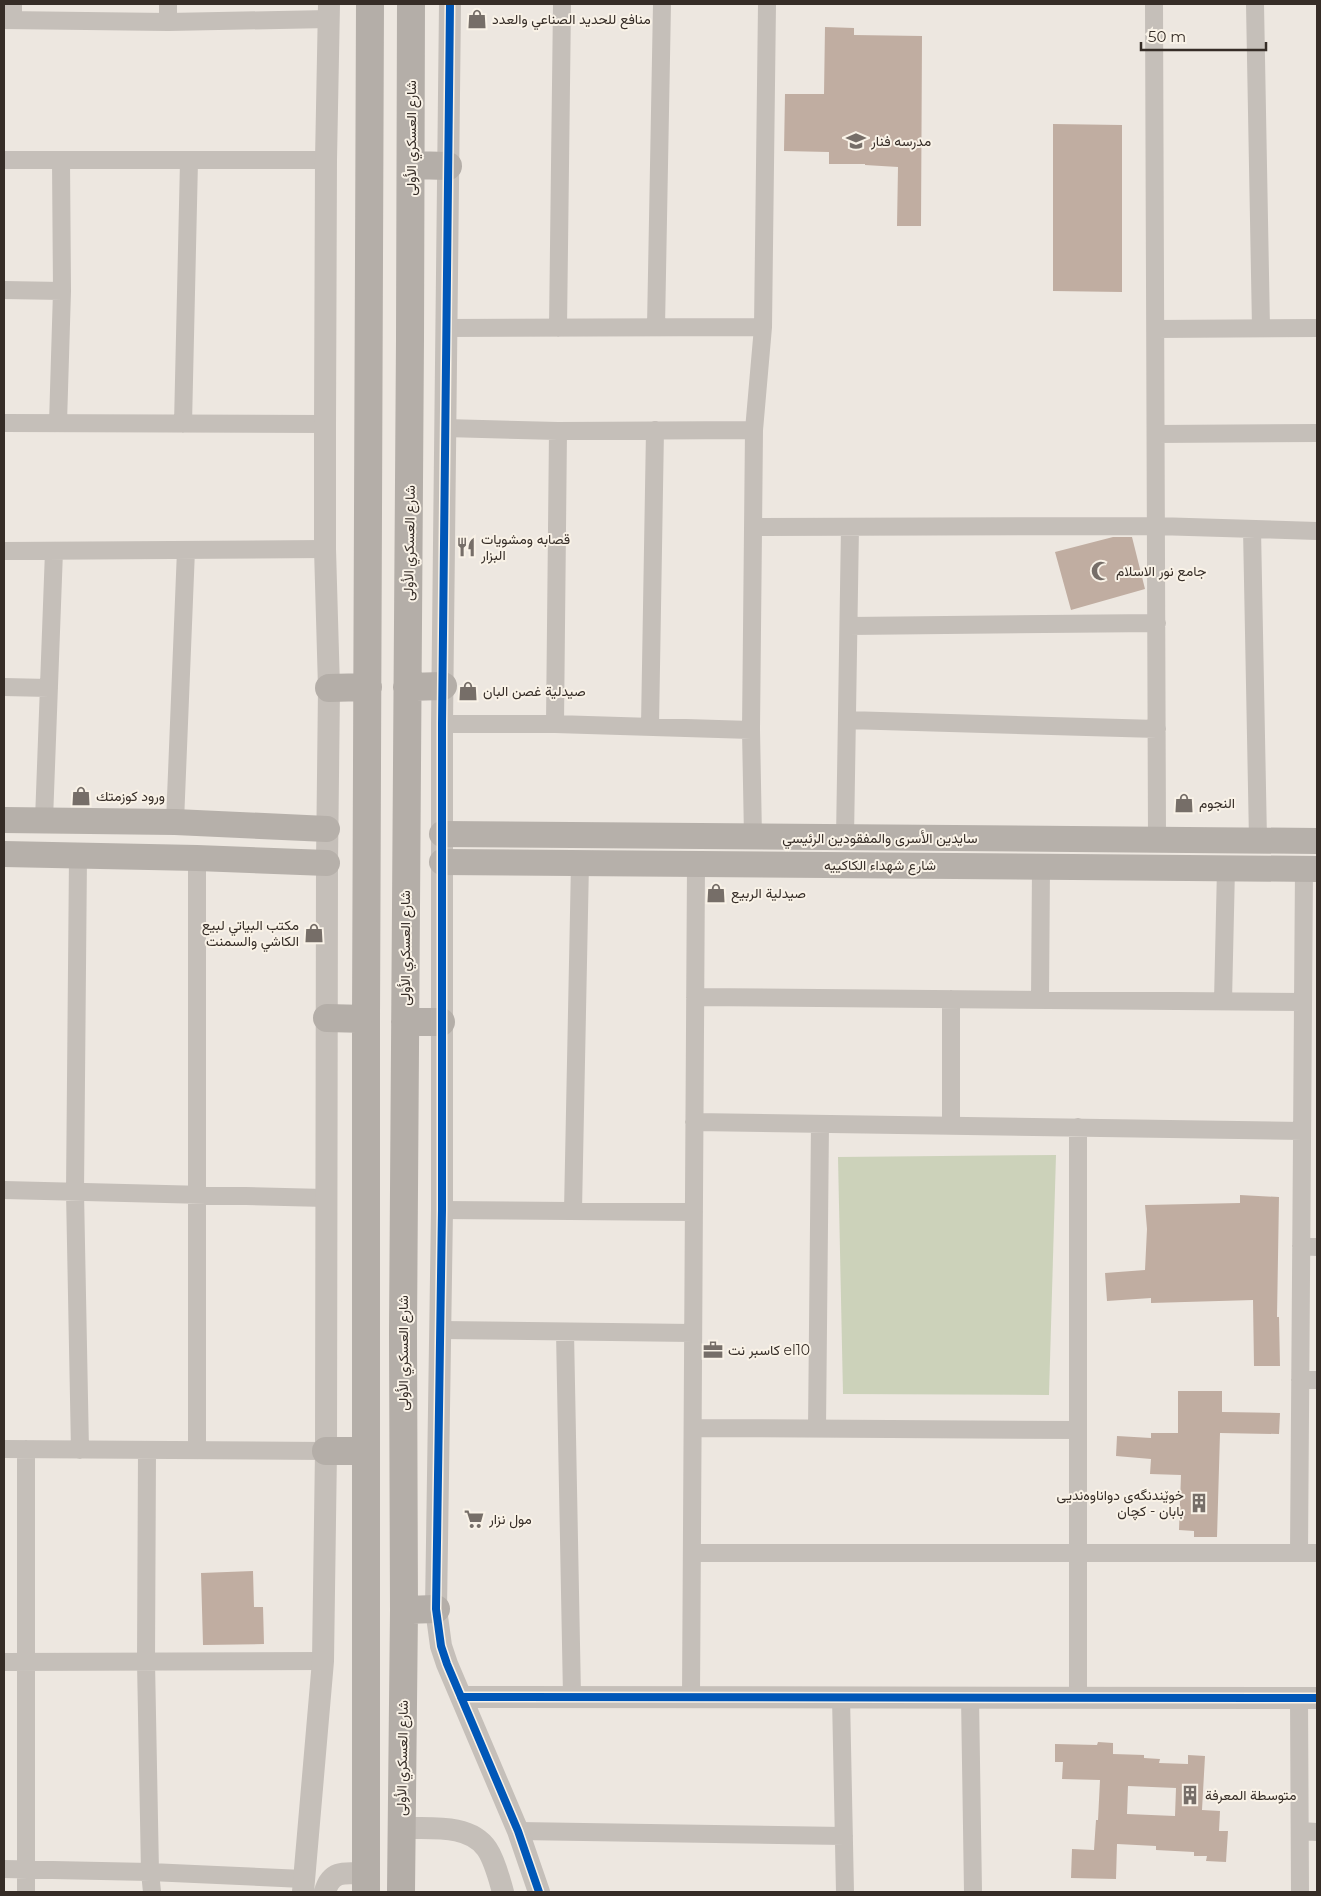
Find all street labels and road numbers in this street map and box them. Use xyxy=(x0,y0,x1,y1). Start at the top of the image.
street label: شارع العسكري الأولى xyxy=(402,80,423,196)
street label: شارع العسكري الأولى xyxy=(399,485,422,601)
street label: سايدين الأسرى والمفقودين الرئيسي xyxy=(782,829,978,850)
street label: شارع شهداء الكاكييه xyxy=(824,856,936,876)
street label: شارع العسكري الأولى xyxy=(396,890,417,1006)
street label: شارع العسكري الأولى xyxy=(394,1295,415,1411)
street label: شارع العسكري الأولى xyxy=(392,1700,415,1816)

